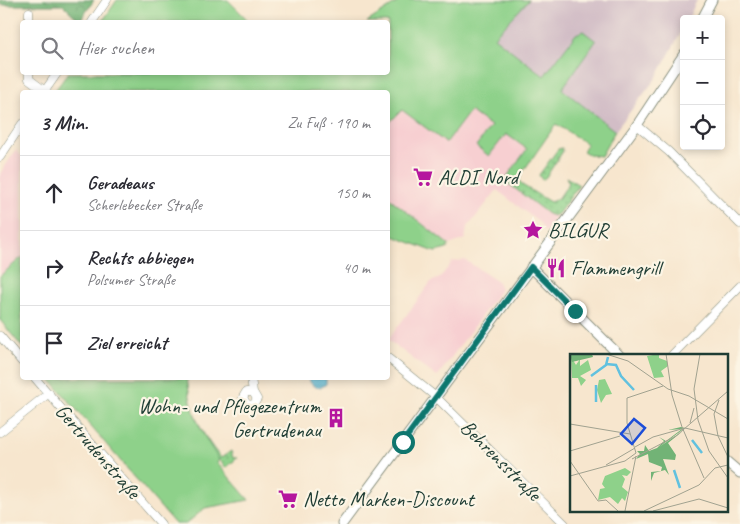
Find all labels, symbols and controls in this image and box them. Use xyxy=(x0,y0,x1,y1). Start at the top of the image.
map controls xyxy=(680,15,725,150)
button: + xyxy=(680,15,725,60)
search box xyxy=(20,20,390,75)
icon: search xyxy=(38,34,66,62)
text: Hier suchen xyxy=(78,36,154,60)
button: − xyxy=(680,60,725,105)
button: locate xyxy=(680,105,725,150)
text: 3 Min. xyxy=(40,110,88,136)
text: Zu Fuß · 190 m xyxy=(287,113,370,133)
place label: ALDI Nord xyxy=(438,164,522,190)
supermarket icon: ALDI Nord xyxy=(412,166,434,188)
text: Geradeaus xyxy=(87,171,154,195)
icon: ahead xyxy=(40,179,68,207)
text: 150 m xyxy=(336,183,370,203)
text: Scherlebecker Straße xyxy=(87,195,202,215)
place label: BILGUR xyxy=(548,217,610,243)
place icon: BILGUR xyxy=(522,219,544,241)
text: Rechts abbiegen xyxy=(87,246,193,270)
icon: right xyxy=(40,254,68,282)
place label: Flammengrill xyxy=(571,255,664,281)
restaurant icon: Flammengrill xyxy=(545,257,567,279)
text: 40 m xyxy=(343,258,370,278)
text: Polsumer Straße xyxy=(87,270,175,290)
route end xyxy=(564,300,587,323)
icon: arrive xyxy=(40,329,68,357)
text: Ziel erreicht xyxy=(87,331,167,355)
inset map xyxy=(570,354,728,512)
place label: Wohn- und Pflegezentrum Gertrudenau xyxy=(138,393,322,443)
street label: Gertrudenstraße xyxy=(50,398,148,505)
building icon: Wohn- und Pflegezentrum Gertrudenau xyxy=(325,407,347,429)
street label: Behrensstraße xyxy=(455,414,548,507)
route start xyxy=(392,431,415,454)
place label: Netto Marken-Discount xyxy=(303,486,476,512)
supermarket icon: Netto Marken-Discount xyxy=(277,488,299,510)

